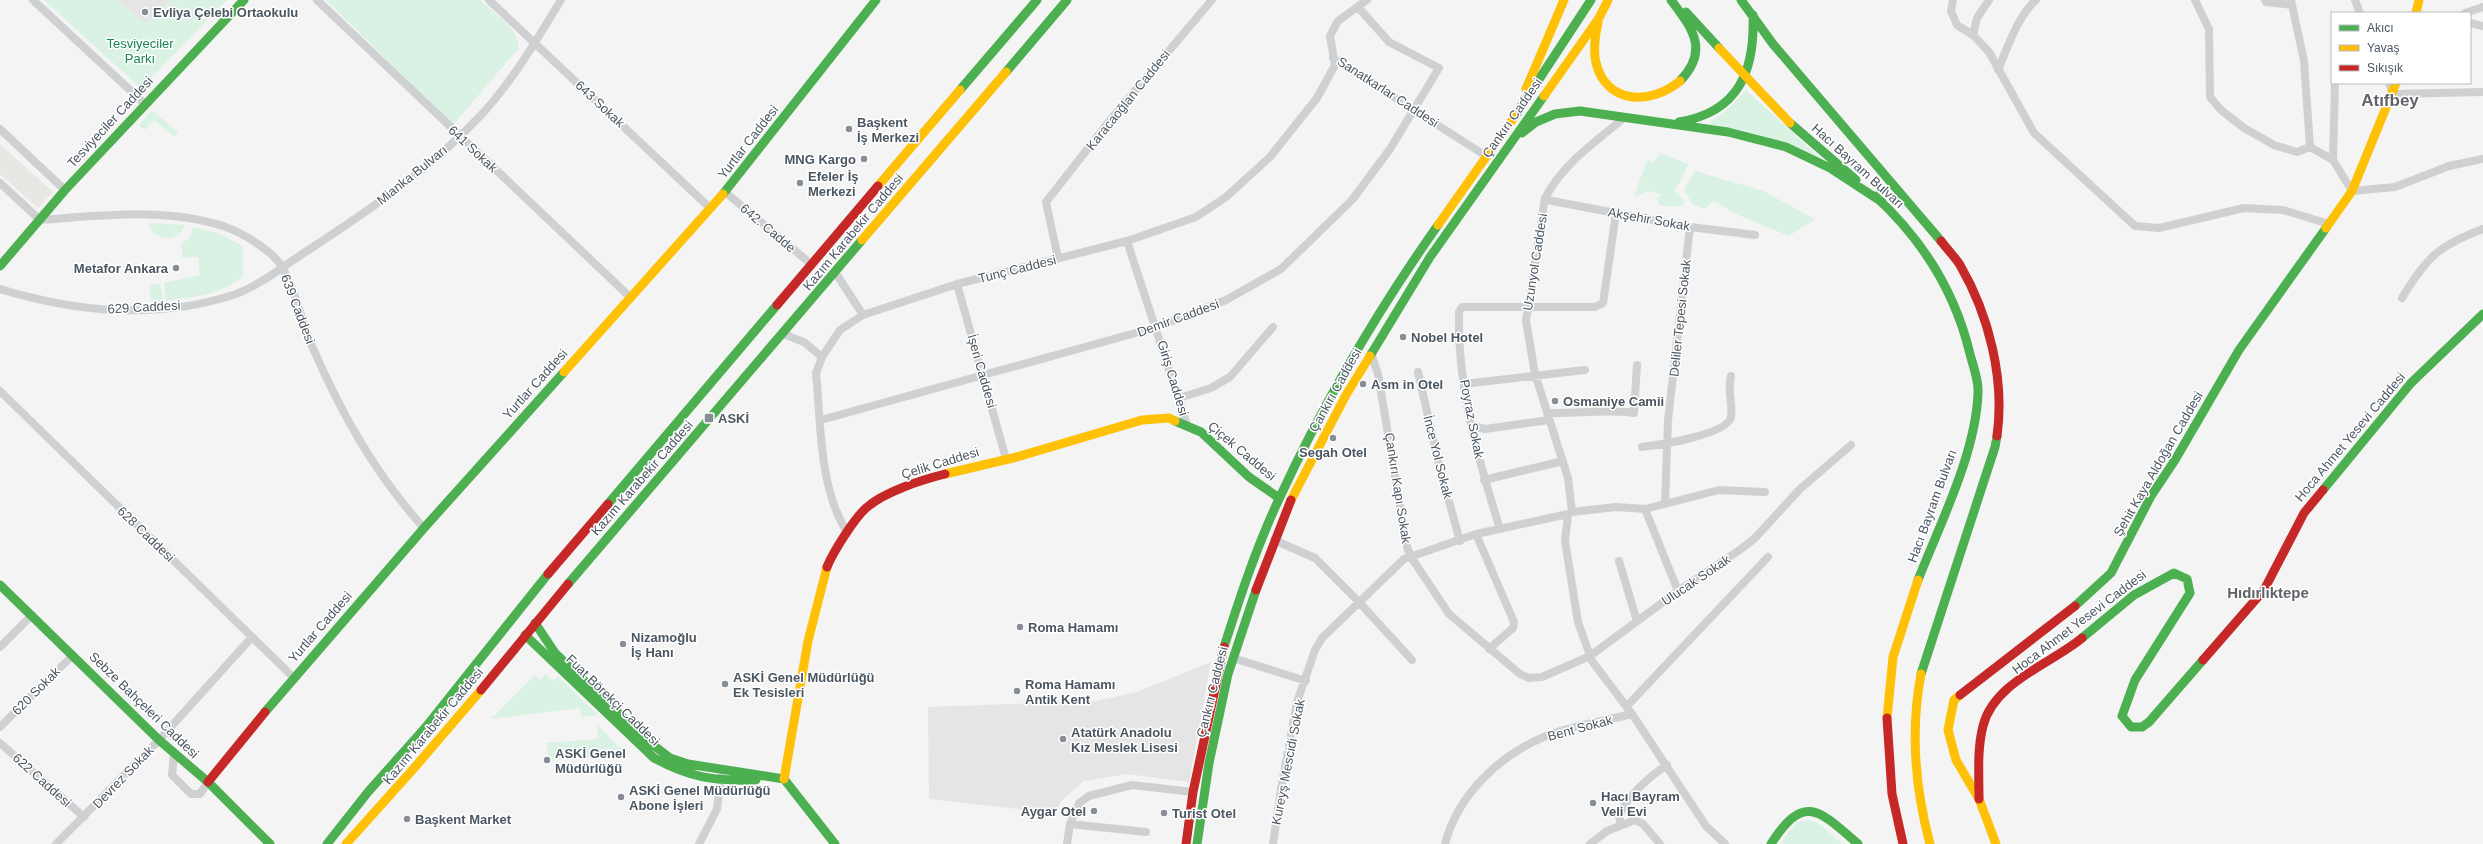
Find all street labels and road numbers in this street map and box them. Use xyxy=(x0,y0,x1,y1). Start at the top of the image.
street label: Karacaoğlan Caddesi xyxy=(1083,47,1173,153)
street label: Sanatkarlar Caddesi xyxy=(1335,54,1442,130)
street label: Tesviyeciler Caddesi xyxy=(64,73,156,170)
street label: Çankırı Caddesi xyxy=(1479,75,1545,160)
street label: 643 Sokak xyxy=(572,78,628,131)
street label: Yurtlar Caddesi xyxy=(715,102,781,182)
street label: Hacı Bayram Bulvarı xyxy=(1809,121,1907,211)
street label: 641 Sokak xyxy=(445,123,501,176)
street label: Mianka Bulvarı xyxy=(374,142,450,208)
street label: Kazım Karabekir Caddesi xyxy=(800,171,906,293)
street label: 642. Cadde xyxy=(737,201,799,255)
street label: Akşehir Sokak xyxy=(1607,204,1692,234)
street label: Uzunyol Caddesi xyxy=(1520,212,1550,312)
street label: Tunç Caddesi xyxy=(977,252,1058,286)
street label: Deliler Tepesi Sokak xyxy=(1666,258,1694,377)
street label: 639 Caddesi xyxy=(278,272,318,346)
street label: Demir Caddesi xyxy=(1135,296,1221,340)
street label: 629 Caddesi xyxy=(107,298,181,316)
street label: İşeri Caddesi xyxy=(964,332,1000,410)
street label: Giriş Caddesi xyxy=(1154,338,1192,418)
street label: Yurtlar Caddesi xyxy=(500,346,570,422)
street label: Çankırı Caddesi xyxy=(1306,346,1364,434)
street label: Hoca Ahmet Yesevi Caddesi xyxy=(2292,370,2408,504)
street label: Poyraz Sokak xyxy=(1457,378,1487,460)
street label: Şehit Kaya Aldoğan Caddesi xyxy=(2110,389,2206,539)
street label: İnce Yol Sokak xyxy=(1420,414,1456,501)
street label: Kazım Karabekir Caddesi xyxy=(588,417,696,539)
street label: Çiçek Caddesi xyxy=(1205,418,1279,484)
street label: Çankırı Kapı Sokak xyxy=(1382,432,1414,545)
street label: Çelik Caddesi xyxy=(899,444,981,482)
street label: Hacı Bayram Bulvarı xyxy=(1905,447,1959,565)
street label: 628 Caddesi xyxy=(115,503,178,565)
street label: Ulucak Sokak xyxy=(1659,551,1734,608)
street label: Hoca Ahmet Yesevi Caddesi xyxy=(2009,567,2149,677)
street label: Yurtlar Caddesi xyxy=(285,588,355,665)
street label: Çankırı Caddesi xyxy=(1193,645,1231,739)
street label: Sebze Bahçeleri Caddesi xyxy=(86,649,202,761)
street label: Fuat Börekçi Caddesi xyxy=(563,651,663,749)
street label: 620 Sokak xyxy=(9,664,63,718)
street label: Kazım Karabekir Caddesi xyxy=(380,665,486,787)
street label: Kureyş Mescidi Sokak xyxy=(1268,697,1308,826)
street label: Bent Sokak xyxy=(1546,712,1615,744)
street label: Devrez Sokak xyxy=(89,742,157,811)
street label: 622 Caddesi xyxy=(10,750,74,810)

